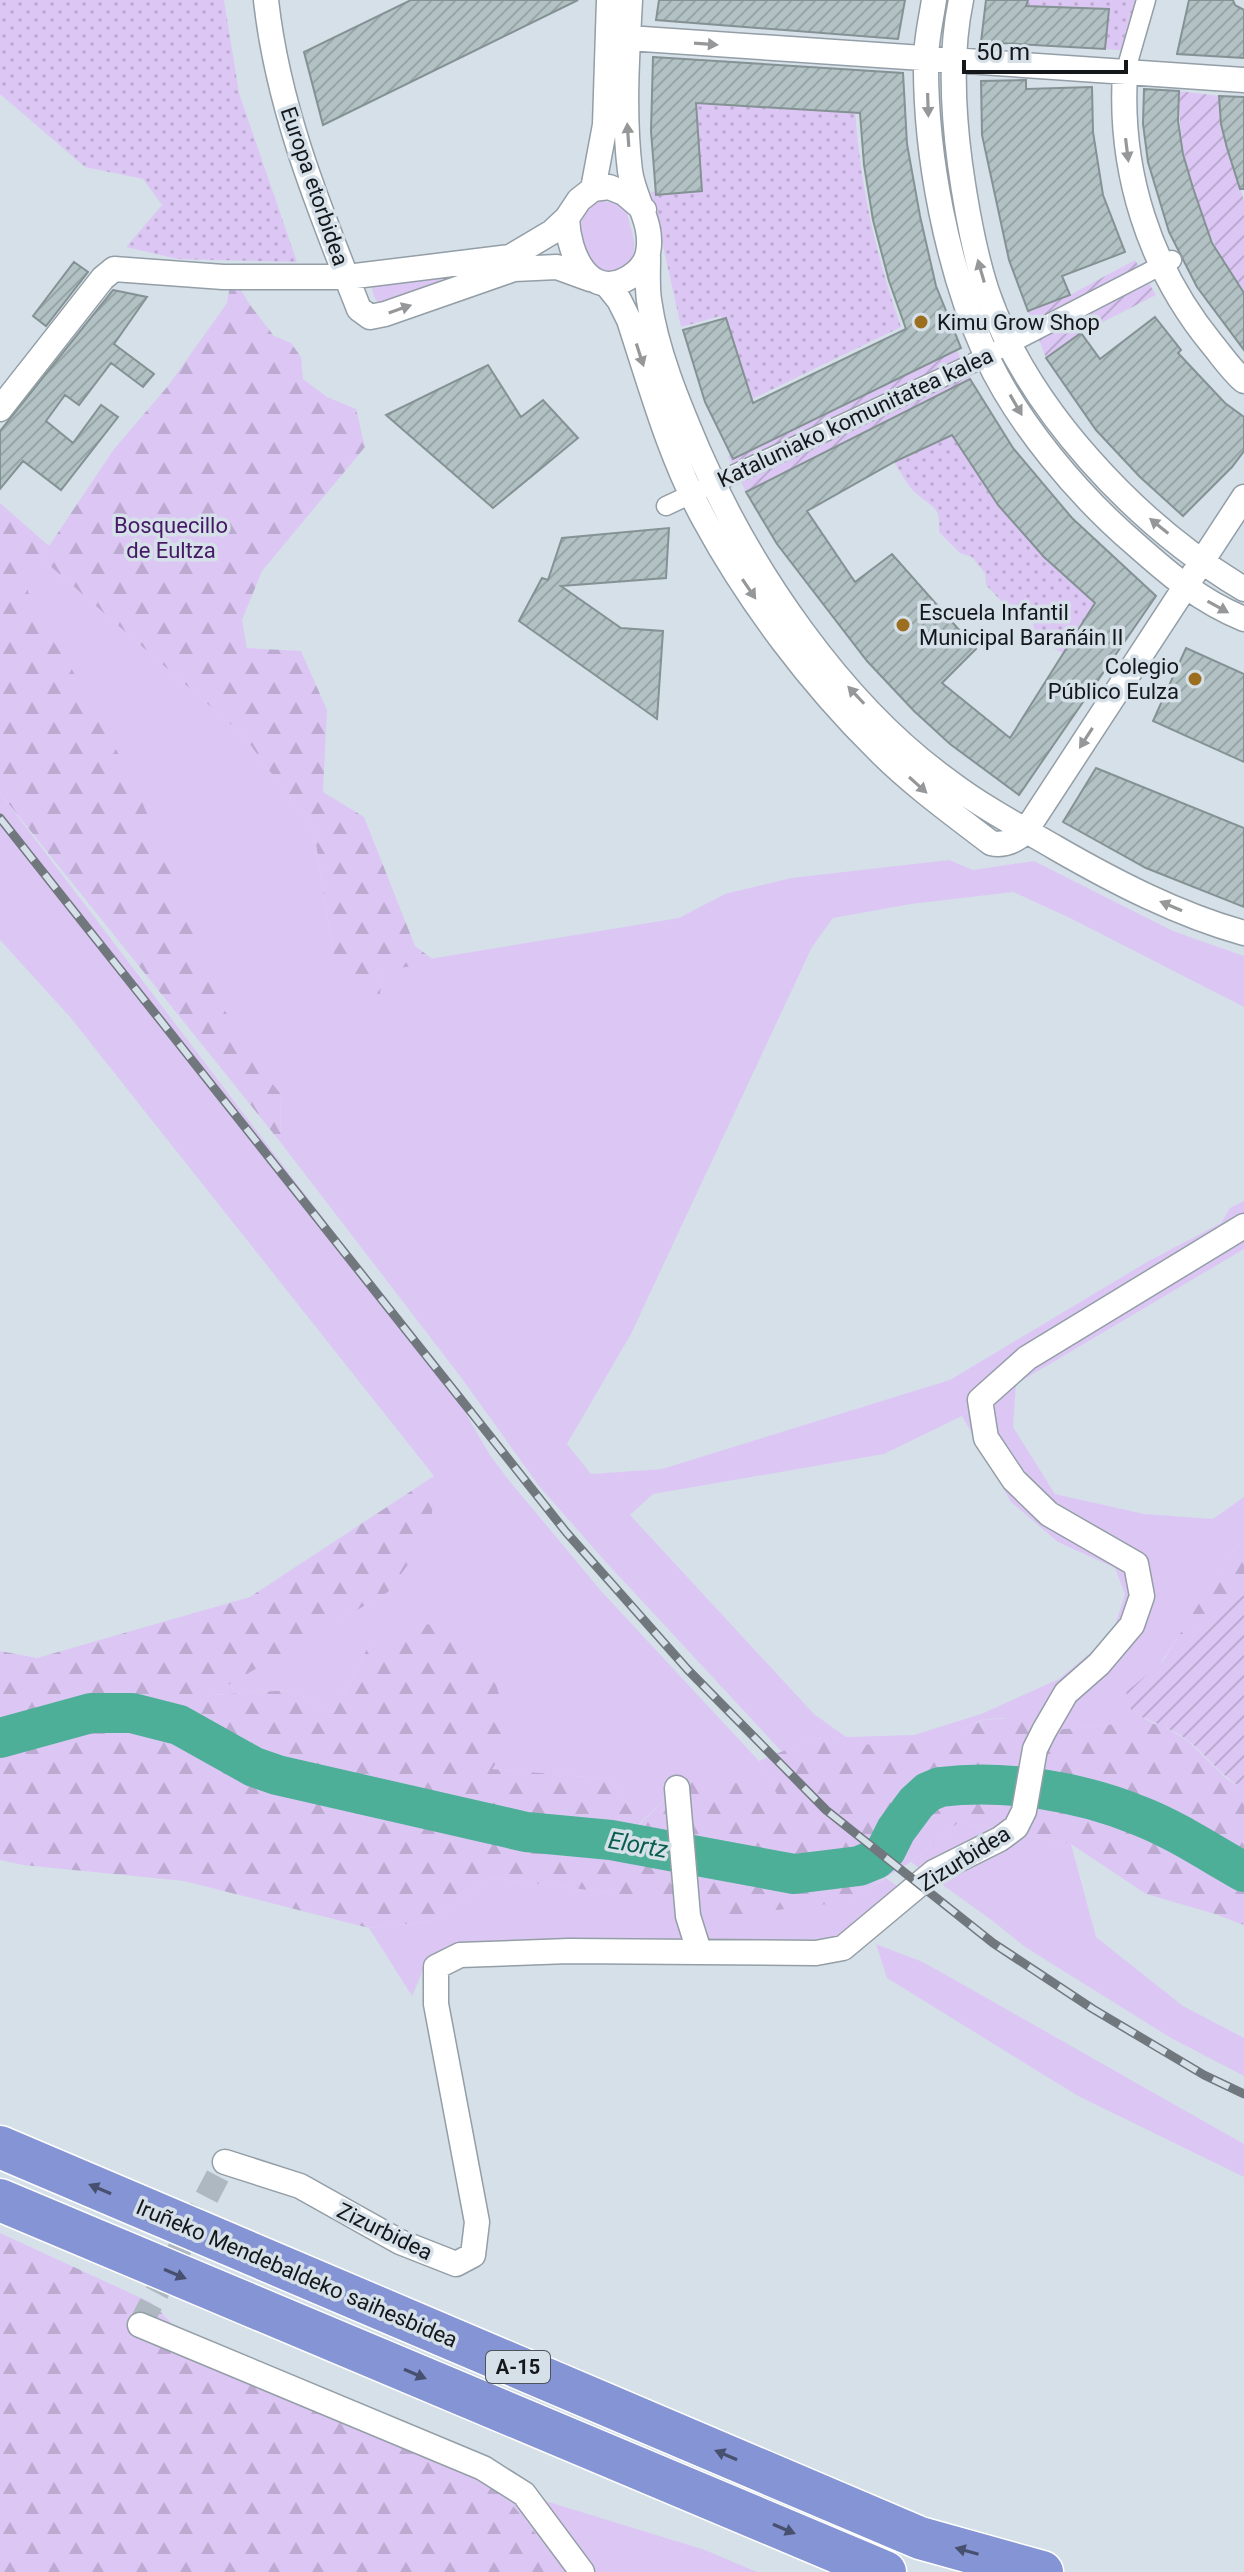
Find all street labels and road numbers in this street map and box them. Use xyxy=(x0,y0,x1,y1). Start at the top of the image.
street label: Europa etorbidea xyxy=(276,103,353,269)
street label: Kataluniako komunitatea kalea xyxy=(713,342,997,492)
street label: Zizurbidea xyxy=(914,1821,1014,1896)
street label: Iruñeko Mendebaldeko saihesbidea xyxy=(133,2194,461,2353)
street label: Zizurbidea xyxy=(333,2198,436,2265)
road number: A-15 xyxy=(486,2351,550,2383)

